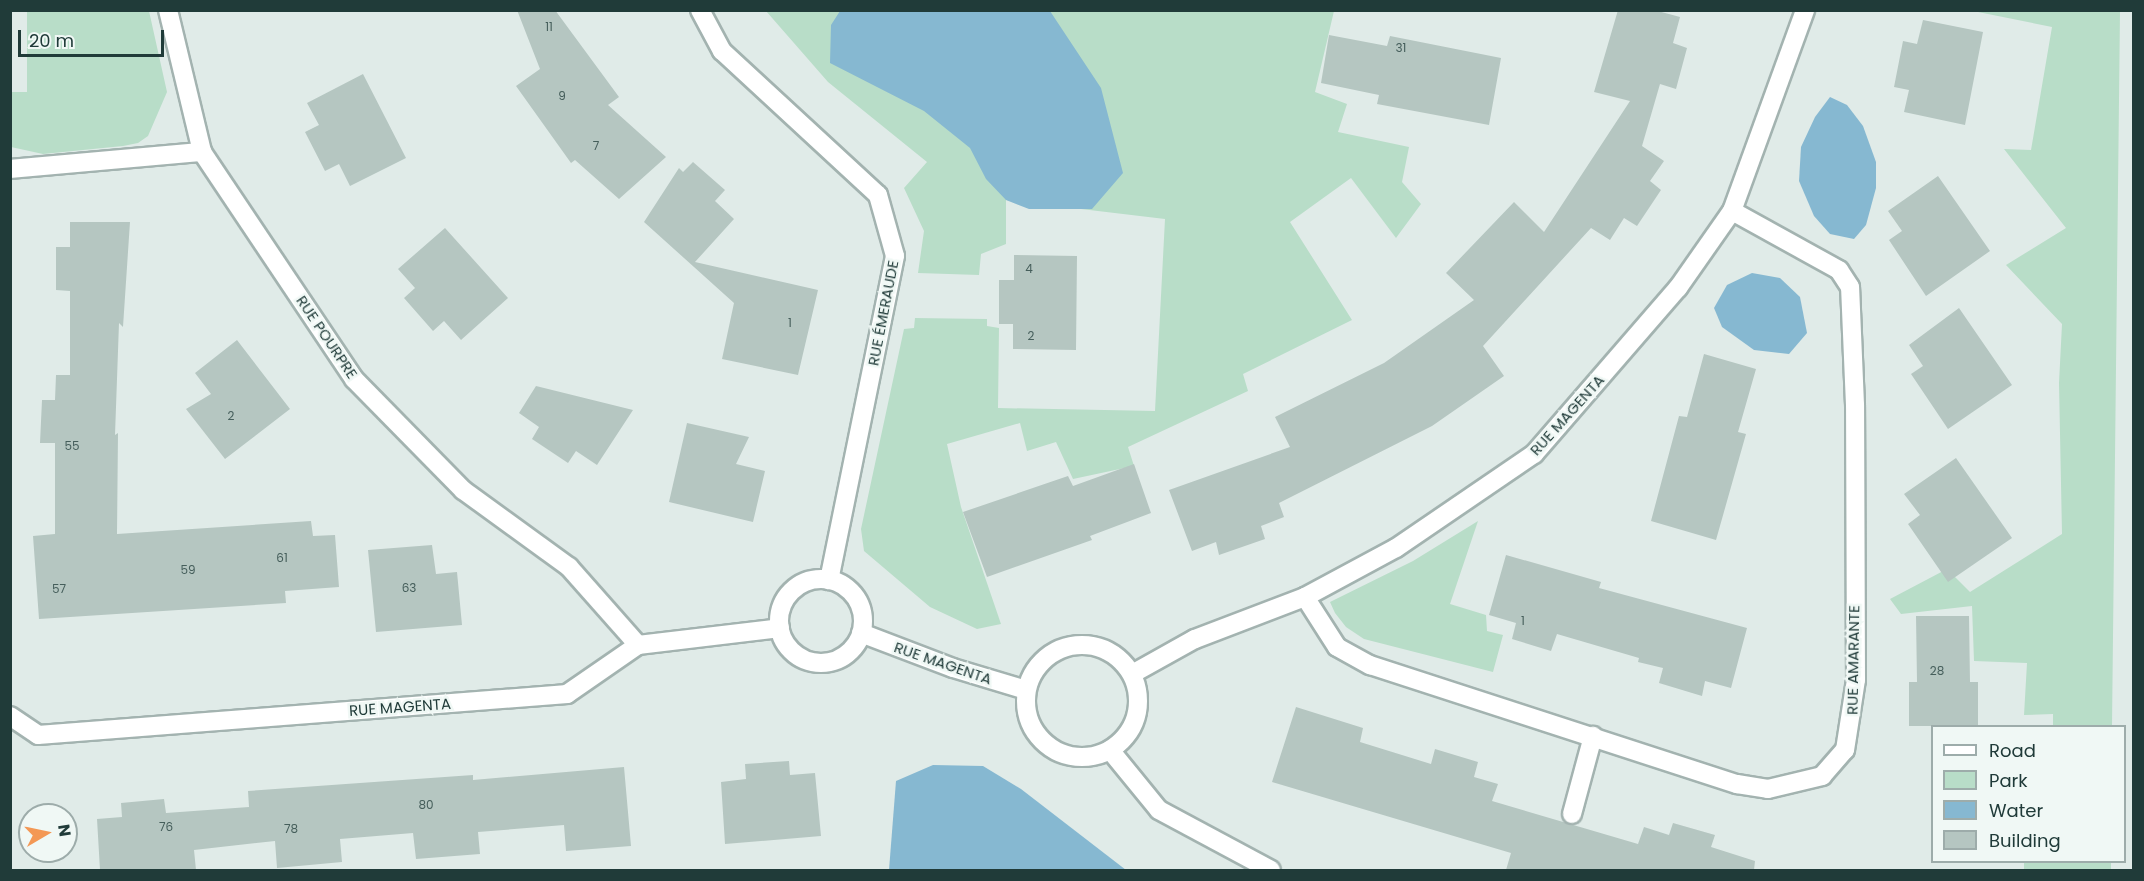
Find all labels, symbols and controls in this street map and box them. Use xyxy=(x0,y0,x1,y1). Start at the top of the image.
scale bar xyxy=(21,18,166,56)
house number: 11 xyxy=(545,20,553,34)
text: 20 m xyxy=(29,28,74,53)
house number: 31 xyxy=(1396,41,1406,55)
house number: 9 xyxy=(558,89,566,103)
house number: 7 xyxy=(593,139,599,153)
street label: RUE ÉMERAUDE xyxy=(864,259,902,367)
house number: 4 xyxy=(1025,262,1033,276)
street label: RUE POURPRE xyxy=(293,292,361,382)
house number: 1 xyxy=(788,316,792,330)
house number: 2 xyxy=(1028,329,1034,343)
street label: RUE MAGENTA xyxy=(1526,371,1608,459)
house number: 2 xyxy=(228,409,234,423)
house number: 55 xyxy=(64,439,80,453)
house number: 61 xyxy=(276,551,288,565)
house number: 59 xyxy=(180,563,196,577)
house number: 63 xyxy=(402,581,416,595)
house number: 57 xyxy=(52,582,66,596)
street label: RUE AMARANTE xyxy=(1843,605,1863,715)
house number: 1 xyxy=(1521,614,1525,628)
street label: RUE MAGENTA xyxy=(892,638,994,688)
house number: 28 xyxy=(1930,664,1944,678)
street label: RUE MAGENTA xyxy=(348,694,452,720)
legend xyxy=(1931,725,2126,863)
text: Road xyxy=(1989,738,2036,763)
text: Park xyxy=(1989,768,2028,793)
house number: 80 xyxy=(418,798,434,812)
text: Water xyxy=(1989,798,2043,823)
north arrow xyxy=(18,803,78,863)
house number: 76 xyxy=(159,820,173,834)
house number: 78 xyxy=(284,822,298,836)
text: N xyxy=(52,823,77,838)
text: Building xyxy=(1989,828,2061,853)

